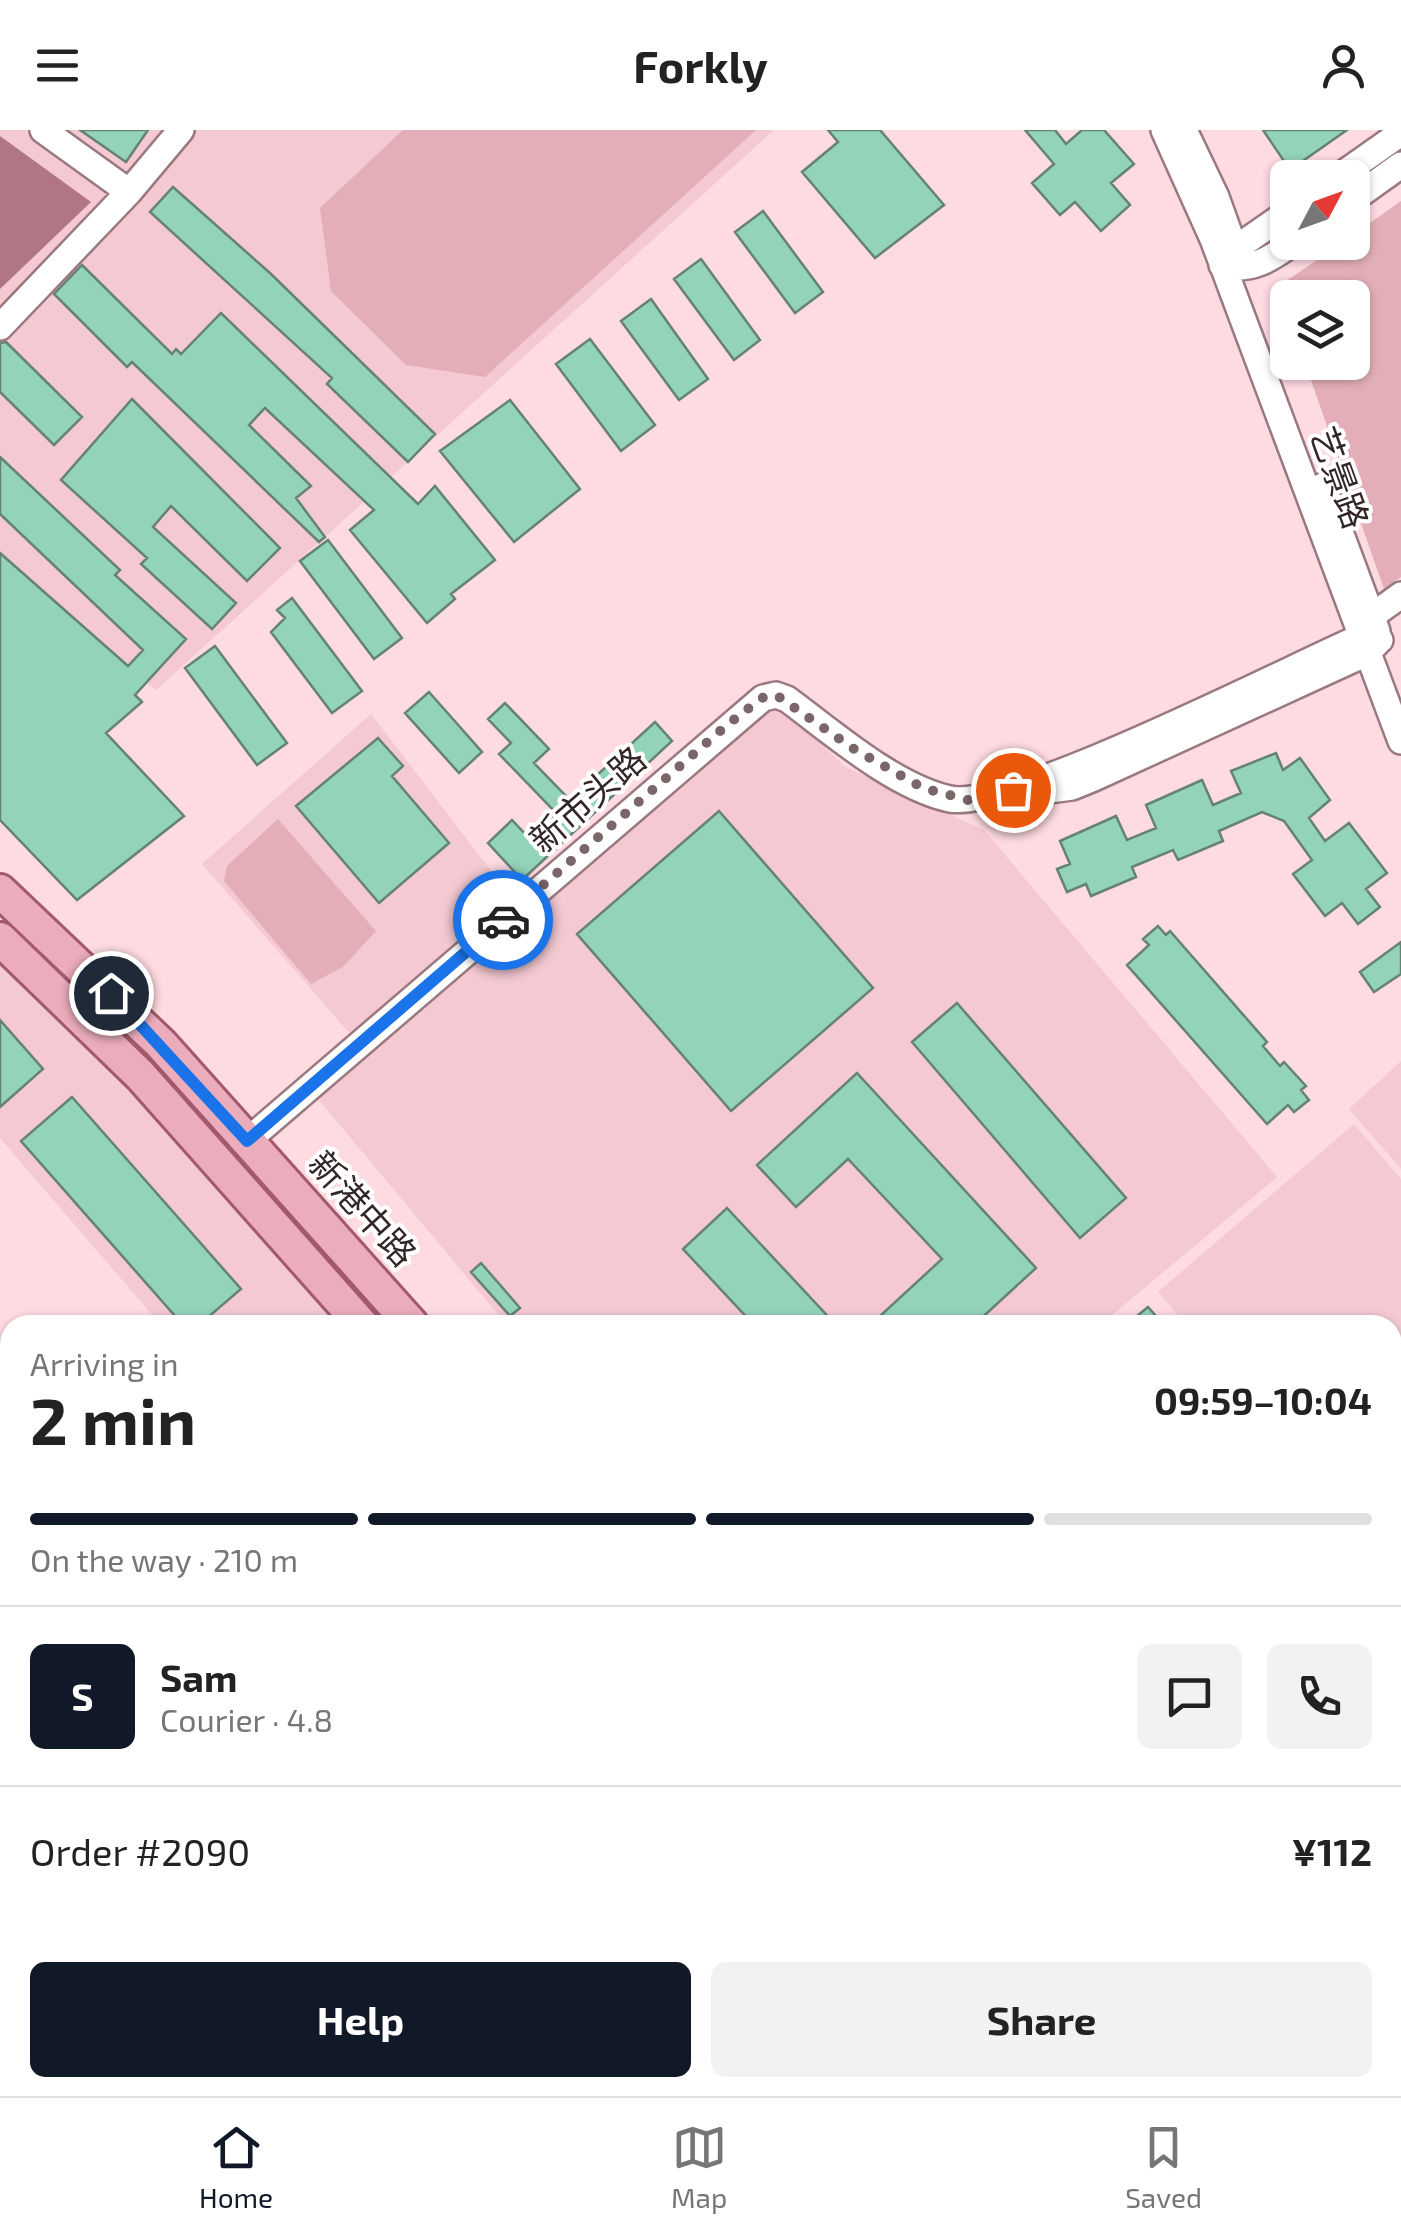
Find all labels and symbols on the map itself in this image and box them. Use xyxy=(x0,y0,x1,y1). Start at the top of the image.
north arrow xyxy=(1270,160,1370,260)
street label: 艺景路 xyxy=(1303,421,1379,534)
street label: 新市头路 xyxy=(520,737,653,860)
pin xyxy=(971,748,1056,833)
courier xyxy=(453,870,553,970)
pin xyxy=(69,951,154,1036)
street label: 新港中路 xyxy=(301,1142,426,1274)

